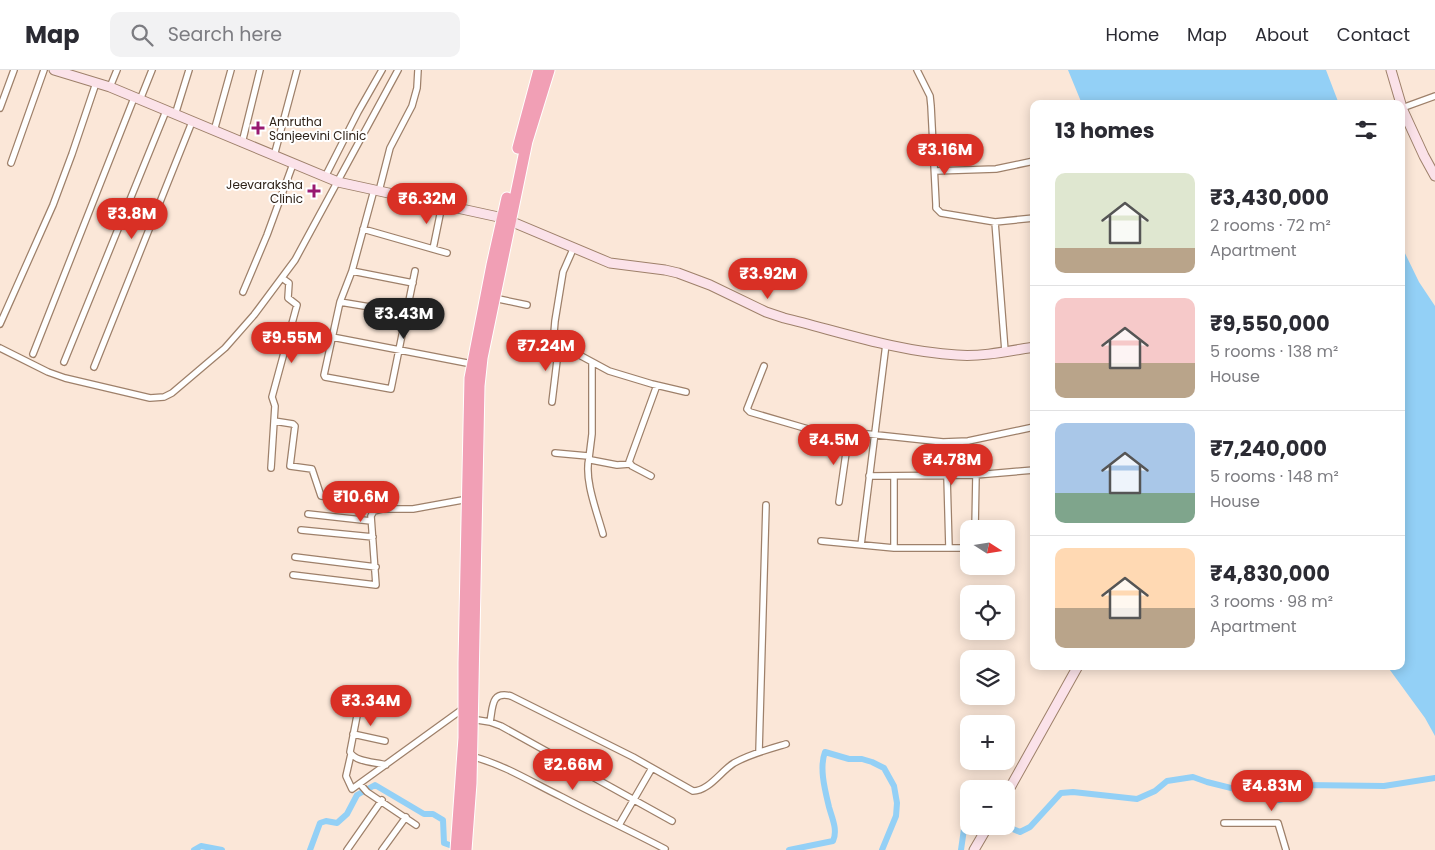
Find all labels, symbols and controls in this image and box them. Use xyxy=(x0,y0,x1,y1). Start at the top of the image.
search box xyxy=(110,12,460,57)
text: Map xyxy=(25,18,80,51)
icon: search xyxy=(128,21,156,49)
text: Search here xyxy=(168,21,282,48)
text: Home xyxy=(1105,22,1159,47)
text: Map xyxy=(1187,22,1227,47)
text: About xyxy=(1255,22,1309,47)
text: Contact xyxy=(1337,22,1410,47)
place label: Amrutha Sanjeevini Clinic xyxy=(269,113,366,144)
text: 13 homes xyxy=(1055,116,1154,145)
icon: filters xyxy=(1352,116,1380,144)
marker: Amrutha Sanjeevini Clinic xyxy=(251,121,265,135)
pin: ₹3.16M xyxy=(904,134,986,176)
text: ₹3.16M xyxy=(918,138,972,161)
place label: Jeevaraksha Clinic xyxy=(226,176,303,207)
pin: ₹6.32M xyxy=(386,182,468,225)
text: ₹3,430,000 xyxy=(1210,183,1329,212)
marker: Jeevaraksha Clinic xyxy=(307,184,321,198)
text: ₹6.32M xyxy=(398,187,456,210)
icon: home xyxy=(1095,193,1155,253)
pin: ₹3.8M xyxy=(97,198,167,240)
text: ₹3.8M xyxy=(108,202,156,225)
text: 2 rooms · 72 m² xyxy=(1210,214,1331,237)
text: Apartment xyxy=(1210,239,1297,262)
pin: ₹3.92M xyxy=(727,258,809,300)
text: ₹3.92M xyxy=(739,262,797,285)
pin: ₹3.43M xyxy=(363,298,445,340)
text: ₹3.43M xyxy=(375,302,433,325)
text: ₹9,550,000 xyxy=(1210,309,1330,338)
icon: home xyxy=(1095,318,1155,378)
pin: ₹9.55M xyxy=(251,322,333,364)
text: ₹9.55M xyxy=(262,326,322,349)
pin: ₹7.24M xyxy=(505,330,587,372)
text: ₹7.24M xyxy=(517,334,575,357)
text: 5 rooms · 138 m² xyxy=(1210,340,1338,363)
text: House xyxy=(1210,365,1260,388)
pin: ₹4.5M xyxy=(799,424,869,466)
text: ₹4.5M xyxy=(809,428,859,451)
text: ₹7,240,000 xyxy=(1210,434,1327,463)
icon: home xyxy=(1095,443,1155,503)
pin: ₹4.78M xyxy=(911,444,993,486)
text: ₹4.78M xyxy=(923,448,981,471)
text: 5 rooms · 148 m² xyxy=(1210,465,1339,488)
pin: ₹10.6M xyxy=(320,480,402,523)
text: ₹10.6M xyxy=(333,485,389,508)
text: House xyxy=(1210,490,1260,513)
north arrow xyxy=(960,520,1015,575)
map controls xyxy=(960,520,1015,835)
text: ₹4,830,000 xyxy=(1210,559,1330,588)
icon: home xyxy=(1095,568,1155,628)
button: locate xyxy=(960,585,1015,640)
text: 3 rooms · 98 m² xyxy=(1210,590,1333,613)
text: Apartment xyxy=(1210,615,1297,638)
button: layers xyxy=(960,650,1015,705)
pin: ₹3.34M xyxy=(330,684,412,727)
text: ₹3.34M xyxy=(342,689,400,712)
button: + xyxy=(960,715,1015,770)
pin: ₹2.66M xyxy=(532,748,614,791)
text: ₹2.66M xyxy=(544,753,602,776)
pin: ₹4.83M xyxy=(1231,770,1313,812)
text: ₹4.83M xyxy=(1242,774,1302,797)
button: − xyxy=(960,780,1015,835)

